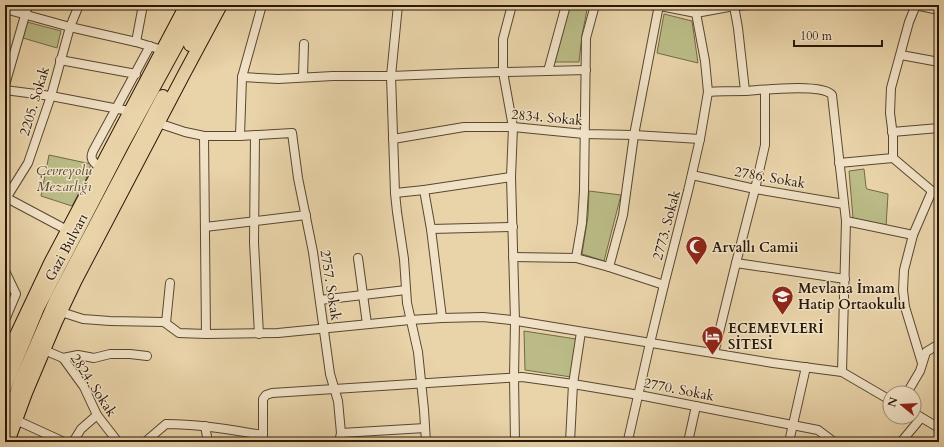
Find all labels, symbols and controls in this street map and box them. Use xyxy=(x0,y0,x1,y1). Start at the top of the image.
scale bar xyxy=(794,22,882,48)
text: 100 m xyxy=(800,28,833,44)
street label: 2205. Sokak xyxy=(15,64,54,138)
street label: 2834. Sokak xyxy=(510,105,584,130)
park label: Çevreyolu Mezarlığı xyxy=(36,161,92,196)
street label: 2786. Sokak xyxy=(733,162,807,193)
street label: 2773. Sokak xyxy=(648,188,685,262)
street label: Gazi Bulvarı xyxy=(41,210,92,284)
mosque icon: Arvallı Camii xyxy=(683,234,709,267)
place label: Arvallı Camii xyxy=(712,238,799,257)
street label: 2757. Sokak xyxy=(316,248,346,322)
place label: Mevlana İmam Hatip Ortaokulu xyxy=(798,278,906,314)
school or university icon: Mevlana İmam Hatip Ortaokulu xyxy=(770,283,796,316)
place label: ECEMEVLERİ SİTESİ xyxy=(728,318,824,354)
hotel icon: ECEMEVLERİ SİTESİ xyxy=(699,323,725,356)
street label: 2824. Sokak xyxy=(66,350,121,421)
street label: 2770. Sokak xyxy=(642,373,716,406)
north arrow xyxy=(882,385,922,425)
text: N xyxy=(884,395,902,409)

